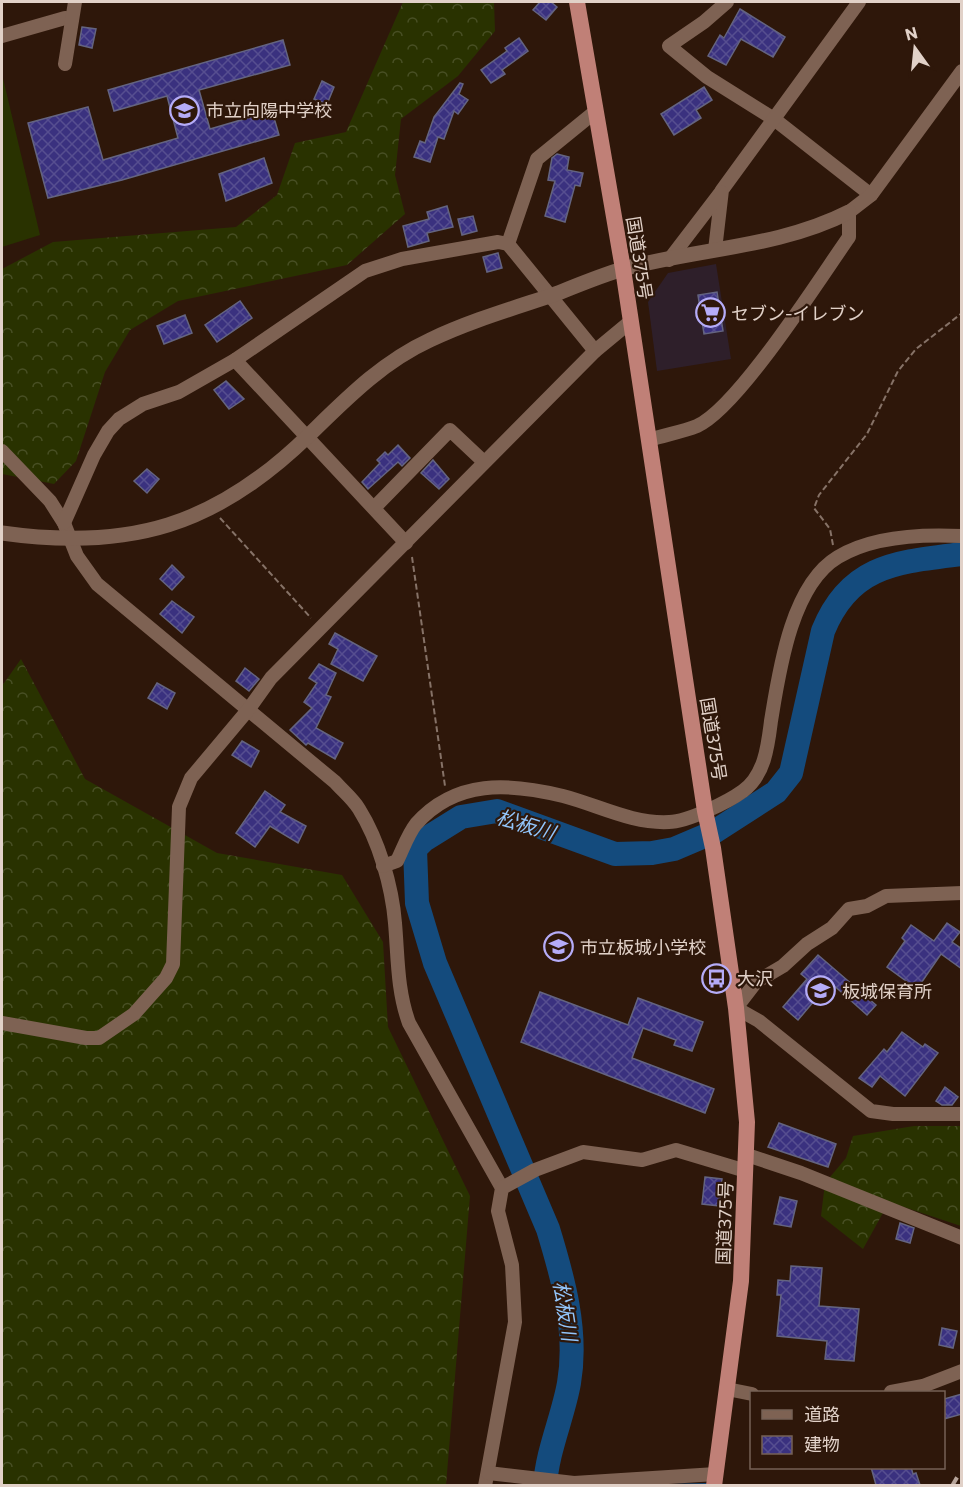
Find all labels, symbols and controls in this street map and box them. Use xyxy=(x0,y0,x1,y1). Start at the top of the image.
north arrow xyxy=(885,18,945,78)
text: N xyxy=(903,22,919,44)
school or university icon: 市立向陽中学校 xyxy=(169,94,201,126)
place label: 市立向陽中学校 xyxy=(206,99,332,121)
street label: 国道375号 xyxy=(623,215,657,301)
supermarket icon: セブン-イレブン xyxy=(694,297,726,329)
place label: セブン-イレブン xyxy=(731,302,865,324)
street label: 国道375号 xyxy=(697,696,731,782)
water label: 松板川 xyxy=(494,804,560,845)
school or university icon: 市立板城小学校 xyxy=(543,931,575,963)
place label: 市立板城小学校 xyxy=(580,936,706,958)
bus stop icon: 大沢 xyxy=(700,962,732,994)
place label: 大沢 xyxy=(737,967,773,989)
school or university icon: 板城保育所 xyxy=(805,975,837,1007)
place label: 板城保育所 xyxy=(842,980,932,1002)
street label: 国道375号 xyxy=(712,1181,736,1265)
water label: 松板川 xyxy=(549,1279,583,1344)
legend xyxy=(750,1391,945,1469)
text: 道路 xyxy=(804,1403,840,1425)
text: 建物 xyxy=(804,1433,840,1455)

